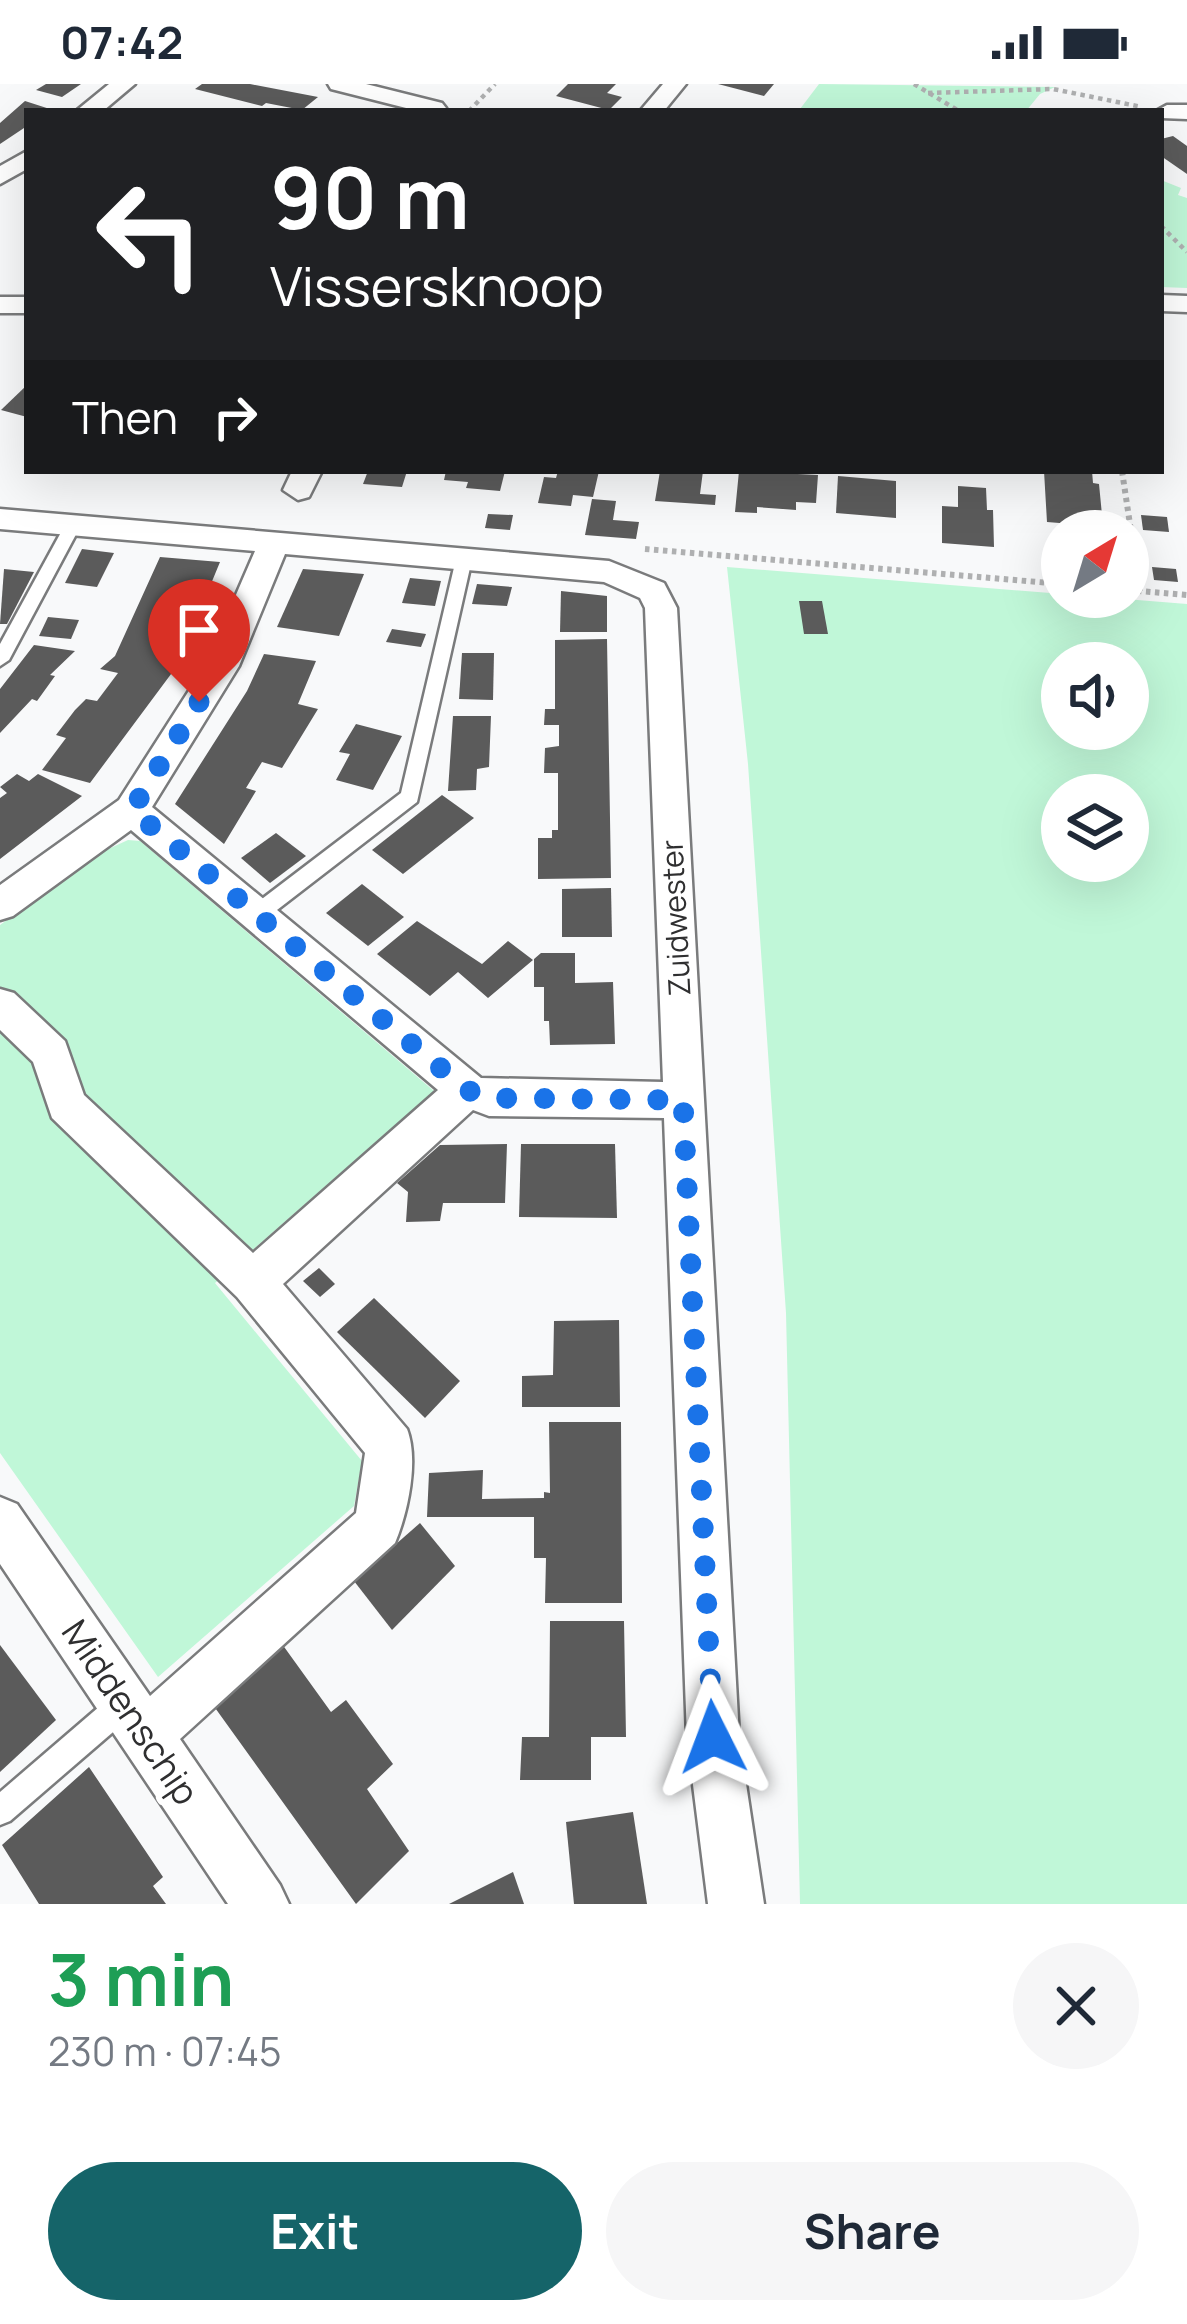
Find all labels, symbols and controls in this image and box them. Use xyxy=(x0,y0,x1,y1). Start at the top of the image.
text: 07:42 xyxy=(60,11,183,73)
text: 90 m xyxy=(270,139,470,254)
icon: left xyxy=(72,156,228,312)
text: Vissersknoop xyxy=(270,248,604,322)
icon: right xyxy=(202,384,268,450)
text: Then xyxy=(72,386,178,448)
north arrow xyxy=(1041,510,1149,618)
map controls xyxy=(1041,510,1149,882)
pin xyxy=(148,579,250,702)
icon: arrive xyxy=(166,597,232,663)
button: sound xyxy=(1041,642,1149,750)
button: layers xyxy=(1041,774,1149,882)
street label: Zuidwester xyxy=(650,839,700,997)
street label: Middenschip xyxy=(51,1610,211,1814)
position arrow xyxy=(650,1674,776,1800)
text: 3 min xyxy=(48,1929,234,2028)
button: close xyxy=(1013,1943,1139,2069)
text: 230 m · 07:45 xyxy=(48,2024,281,2078)
button: Exit xyxy=(48,2162,582,2300)
button: Share xyxy=(606,2162,1139,2300)

